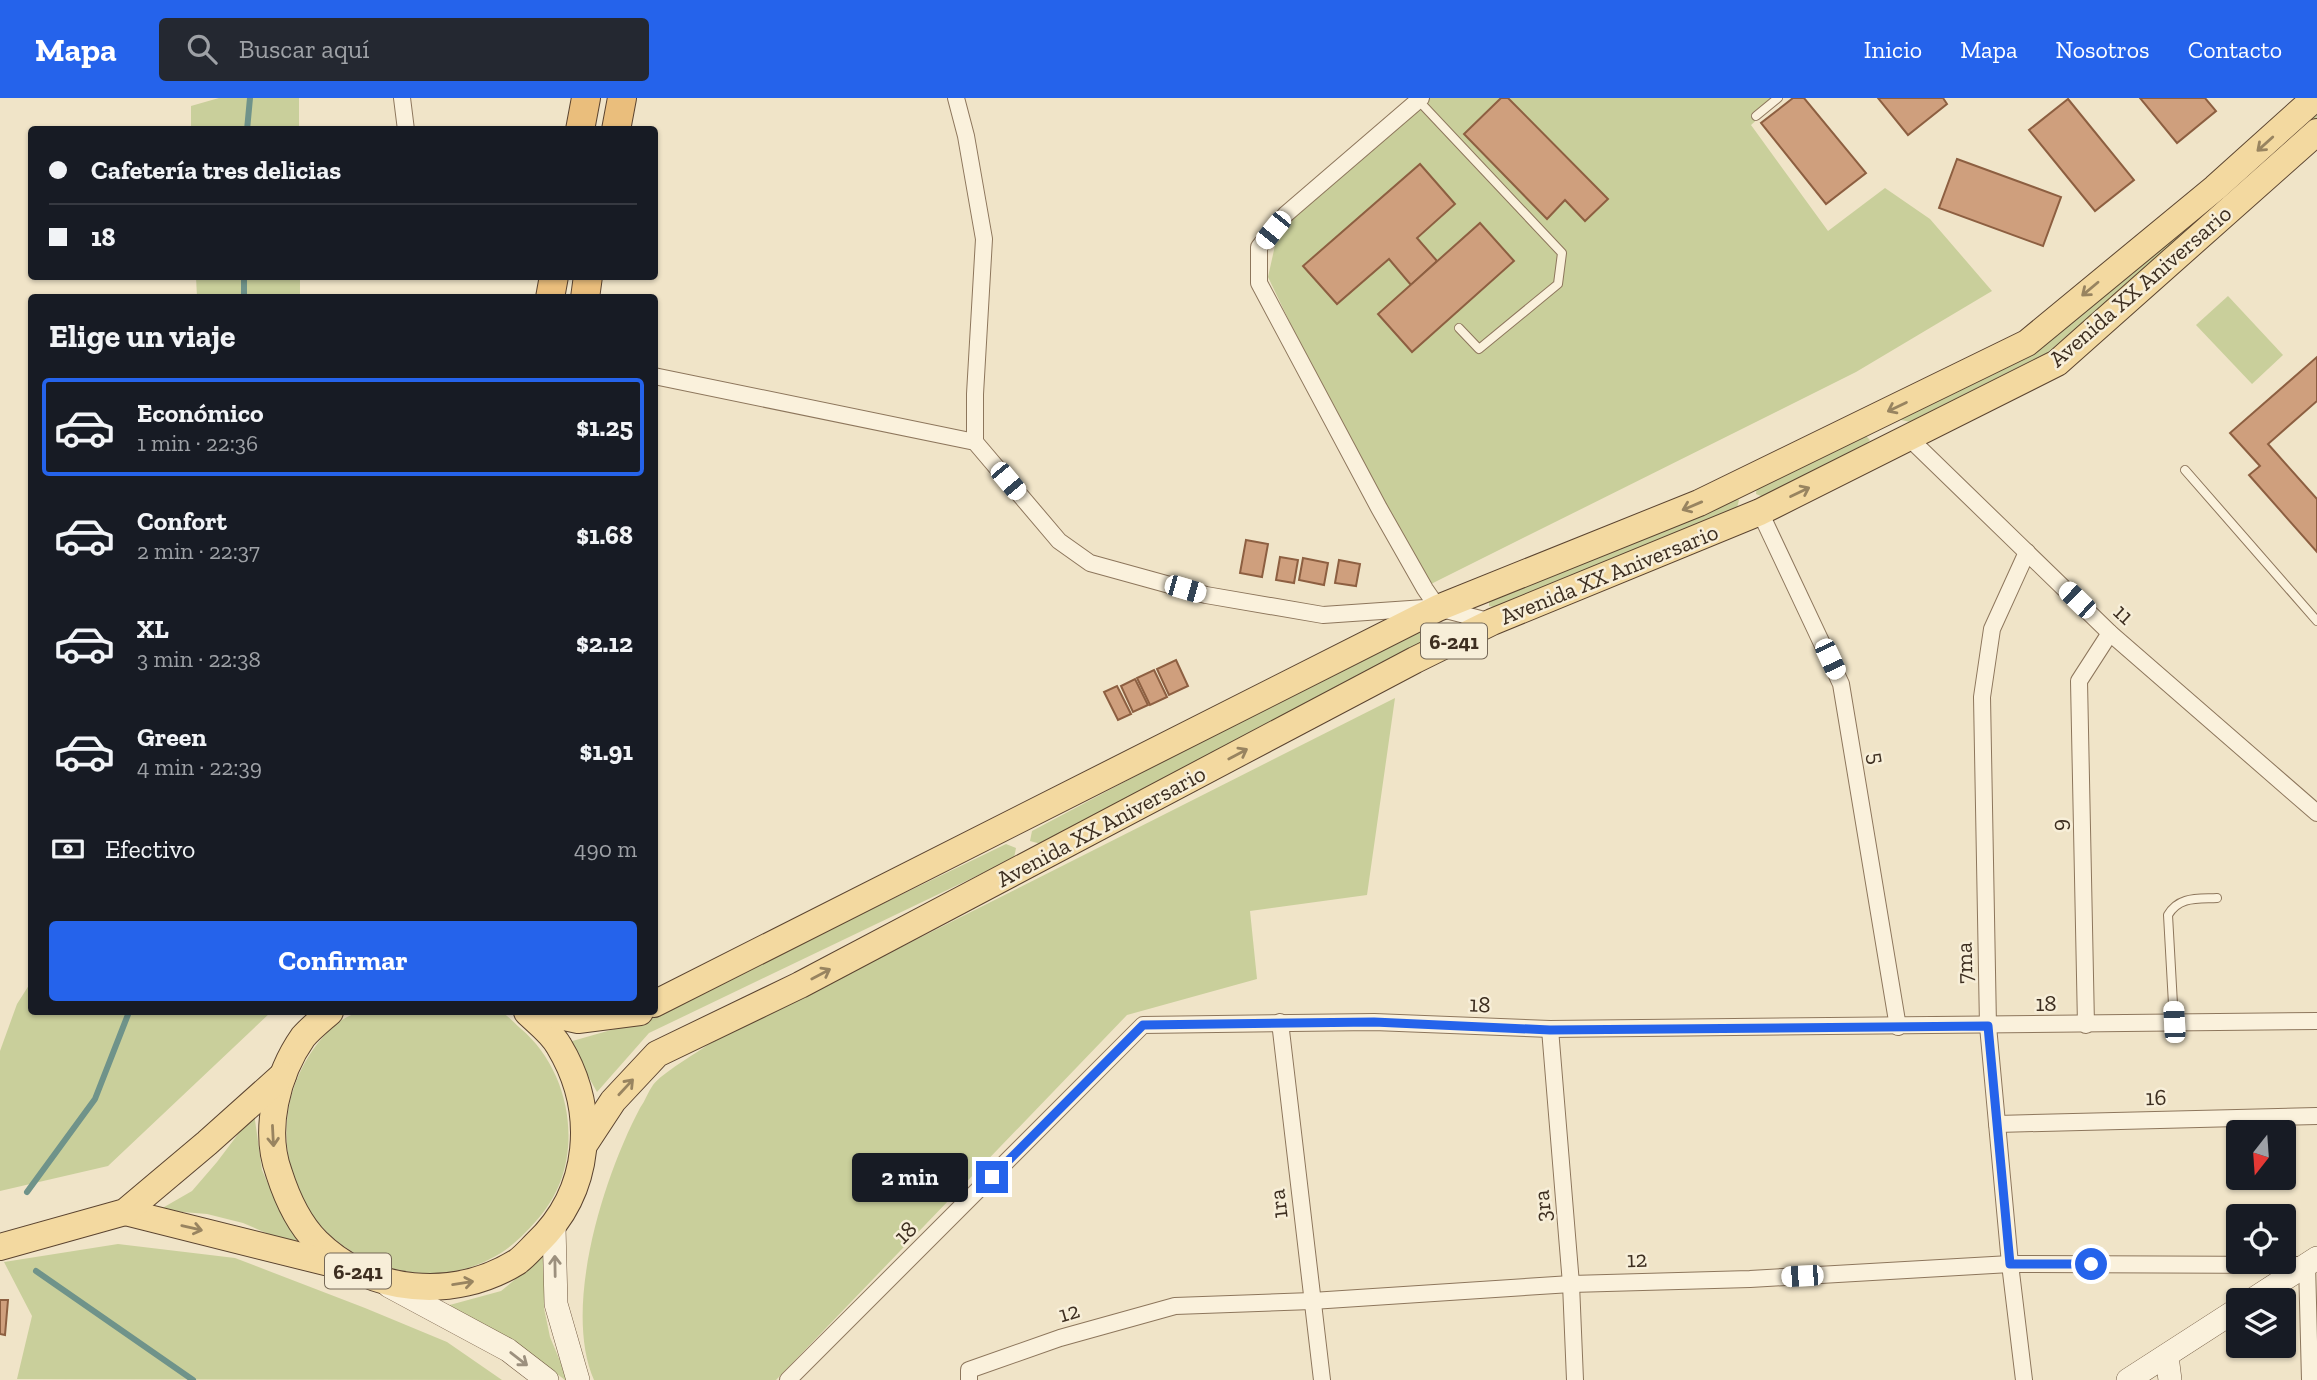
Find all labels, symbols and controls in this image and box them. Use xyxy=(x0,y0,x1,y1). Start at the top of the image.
search box xyxy=(159,18,649,81)
text: Mapa xyxy=(35,30,117,69)
icon: search xyxy=(183,30,221,68)
text: Buscar aquí xyxy=(239,33,370,65)
text: Inicio xyxy=(1864,35,1922,64)
text: Mapa xyxy=(1960,35,2017,64)
text: Nosotros xyxy=(2055,35,2150,64)
text: Contacto xyxy=(2188,35,2282,64)
one-way arrow xyxy=(2256,135,2274,151)
text: Cafetería tres delicias xyxy=(91,154,341,186)
street label: Avenida XX Aniversario xyxy=(2043,199,2237,373)
car xyxy=(1252,207,1295,253)
text: 18 xyxy=(91,221,116,253)
one-way arrow xyxy=(2081,281,2099,297)
text: Elige un viaje xyxy=(49,317,236,355)
icon: car xyxy=(53,396,116,459)
text: Económico xyxy=(137,397,264,429)
one-way arrow xyxy=(1887,400,1908,414)
text: $1.25 xyxy=(576,411,633,443)
text: 1 min · 22:36 xyxy=(137,429,258,457)
car xyxy=(987,458,1030,504)
one-way arrow xyxy=(1789,485,1810,499)
one-way arrow xyxy=(1682,500,1703,513)
icon: car xyxy=(53,504,116,567)
text: Confort xyxy=(137,505,227,537)
street label: Avenida XX Aniversario xyxy=(1496,517,1722,631)
text: $1.68 xyxy=(576,519,633,551)
text: 2 min · 22:37 xyxy=(137,537,260,565)
car xyxy=(1162,573,1209,605)
car xyxy=(2055,578,2100,622)
street label: 11 xyxy=(2108,598,2140,630)
icon: car xyxy=(53,612,116,675)
text: XL xyxy=(137,613,169,645)
road number: 6-241 xyxy=(1421,624,1487,658)
text: $2.12 xyxy=(576,627,633,659)
car xyxy=(1812,636,1849,682)
text: 3 min · 22:38 xyxy=(137,645,261,673)
icon: car xyxy=(53,720,116,783)
text: Green xyxy=(137,721,207,753)
text: $1.91 xyxy=(579,735,633,767)
one-way arrow xyxy=(1228,746,1248,760)
street label: 5 xyxy=(1862,750,1892,766)
text: 4 min · 22:39 xyxy=(137,753,262,781)
street label: Avenida XX Aniversario xyxy=(992,759,1210,893)
street label: 9 xyxy=(2045,819,2073,831)
icon: cash xyxy=(49,830,87,868)
text: Efectivo xyxy=(105,833,195,865)
text: 490 m xyxy=(574,835,637,863)
button: Confirmar xyxy=(49,921,637,1001)
street label: 7ma xyxy=(1950,942,1978,984)
one-way arrow xyxy=(810,967,831,981)
street label: 18 xyxy=(2035,989,2057,1017)
street label: 18 xyxy=(1469,990,1491,1018)
car xyxy=(2163,1000,2186,1044)
one-way arrow xyxy=(618,1078,634,1096)
street label: 16 xyxy=(2145,1083,2167,1111)
north arrow xyxy=(2226,1120,2296,1190)
map controls xyxy=(2226,1120,2296,1358)
one-way arrow xyxy=(267,1124,280,1147)
callout: 2 min xyxy=(852,1152,968,1202)
route end xyxy=(976,1161,1008,1193)
text: 2 min xyxy=(881,1163,939,1191)
street label: 1ra xyxy=(1262,1188,1294,1220)
street label: 3ra xyxy=(1527,1189,1557,1223)
button: locate xyxy=(2226,1204,2296,1274)
street label: 18 xyxy=(888,1215,922,1249)
one-way arrow xyxy=(180,1221,203,1235)
street label: 12 xyxy=(1626,1245,1648,1273)
route start xyxy=(2075,1248,2107,1280)
road number: 6-241 xyxy=(325,1254,391,1288)
one-way arrow xyxy=(548,1255,562,1278)
car xyxy=(1781,1264,1824,1288)
one-way arrow xyxy=(451,1276,474,1289)
button: layers xyxy=(2226,1288,2296,1358)
street label: 12 xyxy=(1055,1296,1083,1328)
one-way arrow xyxy=(509,1351,528,1366)

